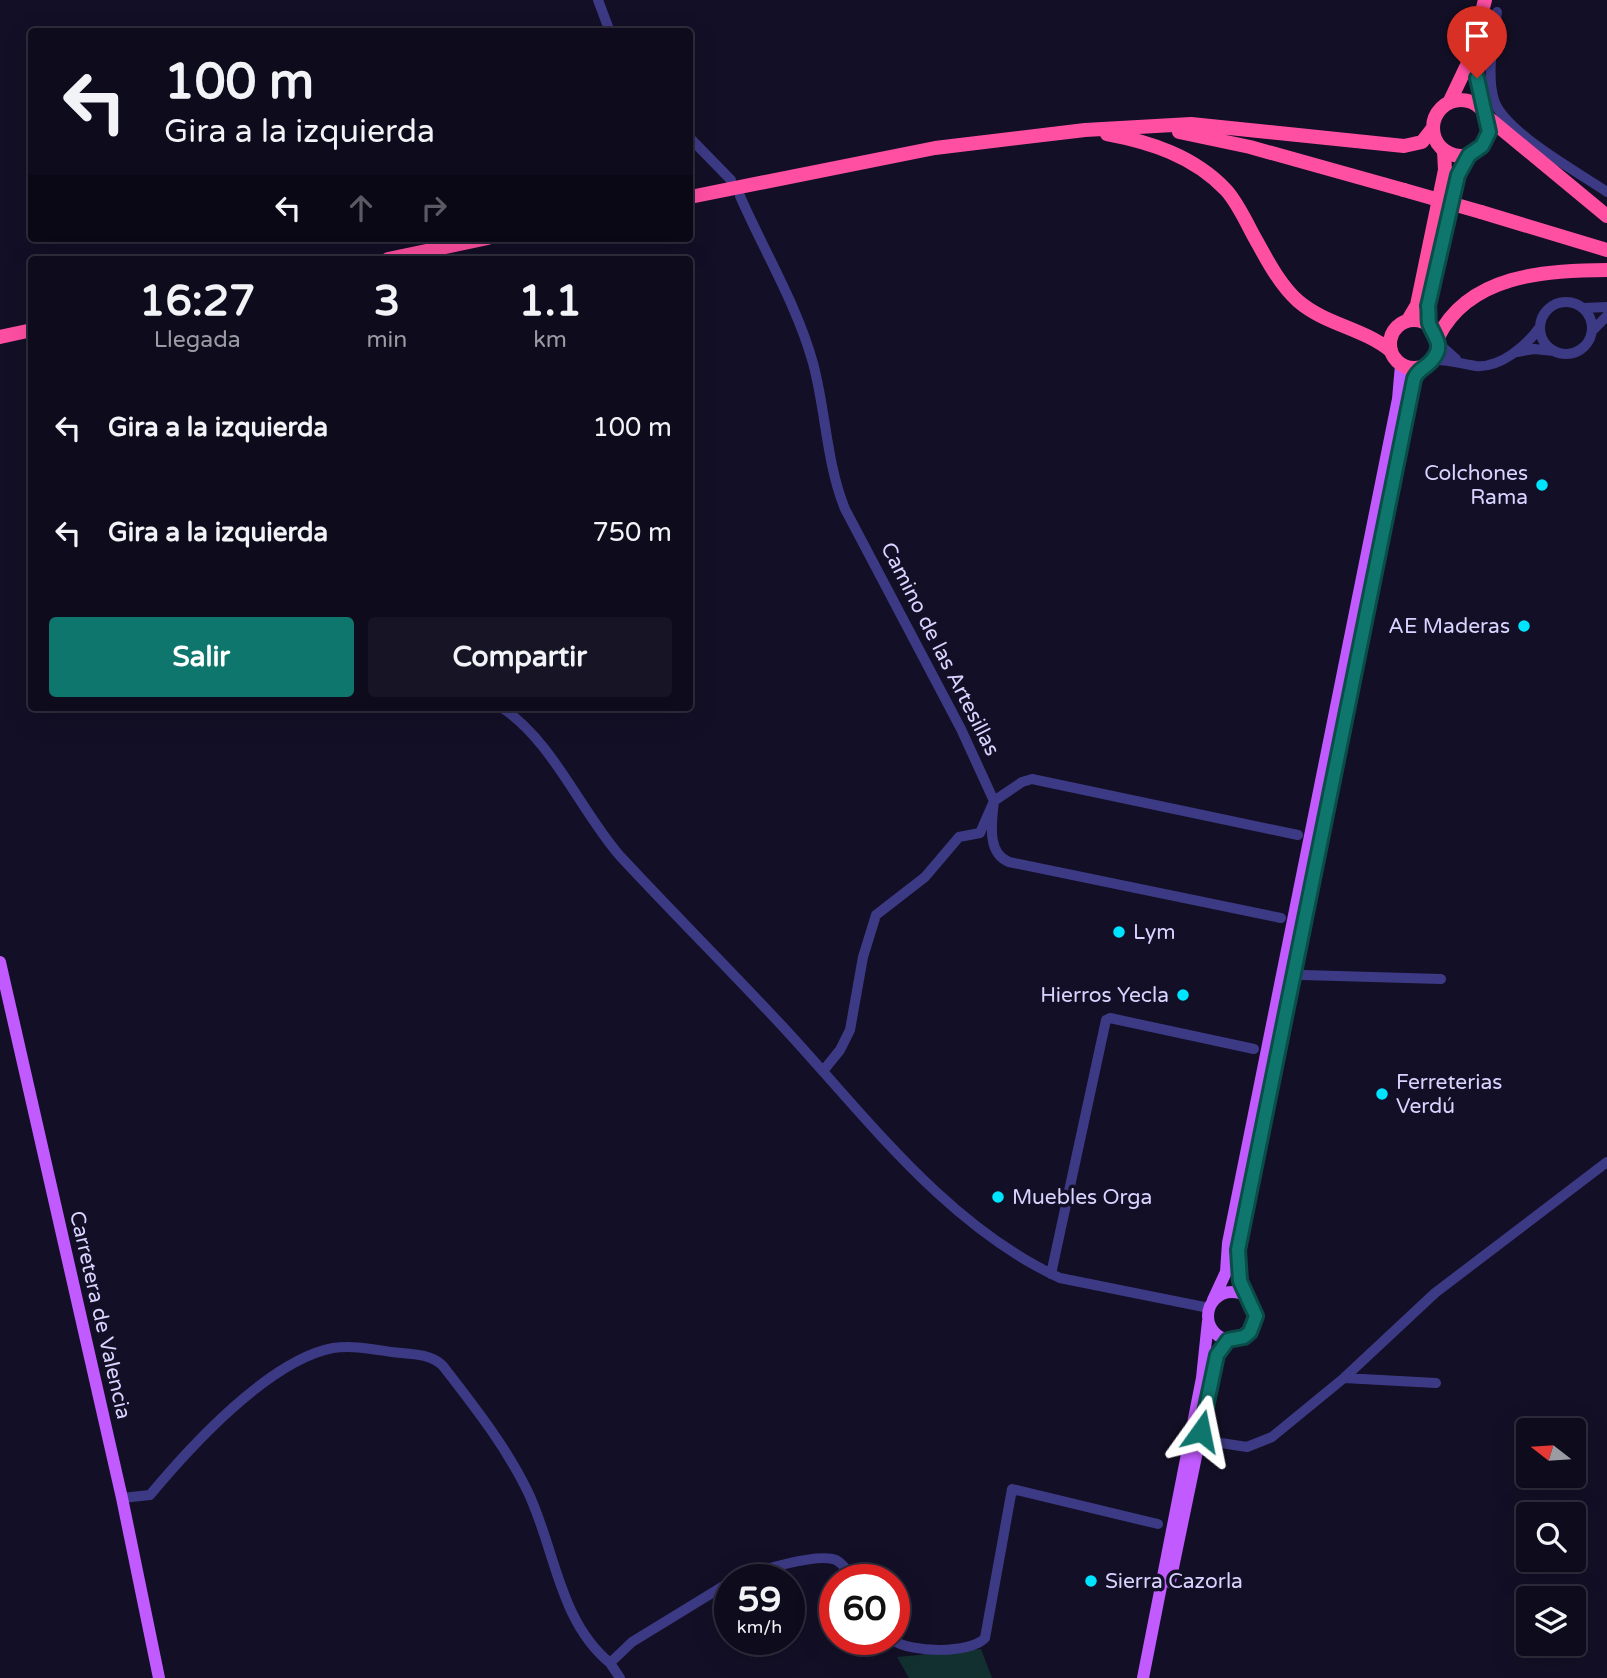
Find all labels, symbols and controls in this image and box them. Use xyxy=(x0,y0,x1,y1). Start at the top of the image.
pin xyxy=(1447,6,1507,78)
icon: arrive xyxy=(1458,17,1496,55)
text: 100 m xyxy=(164,53,314,112)
icon: left xyxy=(49,56,140,147)
text: Gira a la izquierda xyxy=(164,113,435,151)
icon: left xyxy=(269,189,307,227)
icon: ahead xyxy=(342,189,380,227)
icon: right xyxy=(415,189,453,227)
text: 16:27 xyxy=(139,276,255,327)
text: 3 xyxy=(374,276,400,327)
text: 1.1 xyxy=(518,276,582,327)
text: Llegada xyxy=(154,326,241,354)
text: min xyxy=(366,326,407,354)
text: km xyxy=(533,326,567,354)
icon: left xyxy=(49,409,87,447)
text: Gira a la izquierda xyxy=(108,412,328,443)
text: 100 m xyxy=(592,412,672,443)
place label: Colchones Rama xyxy=(1424,461,1528,510)
marker: Colchones Rama xyxy=(1534,477,1550,493)
icon: left xyxy=(49,514,87,552)
text: Gira a la izquierda xyxy=(108,517,328,548)
text: 750 m xyxy=(592,517,672,548)
street label: Camino de las Artesillas xyxy=(875,538,1005,760)
place label: AE Maderas xyxy=(1388,614,1510,639)
button: Salir xyxy=(49,617,354,697)
button: Compartir xyxy=(368,617,672,697)
marker: AE Maderas xyxy=(1516,618,1532,634)
place label: Lym xyxy=(1133,920,1176,945)
marker: Lym xyxy=(1111,924,1127,940)
place label: Hierros Yecla xyxy=(1040,983,1169,1008)
marker: Hierros Yecla xyxy=(1175,987,1191,1003)
place label: Ferreterias Verdú xyxy=(1396,1070,1502,1119)
marker: Ferreterias Verdú xyxy=(1374,1086,1390,1102)
place label: Muebles Orga xyxy=(1012,1185,1152,1210)
marker: Muebles Orga xyxy=(990,1189,1006,1205)
street label: Carretera de Valencia xyxy=(64,1208,136,1422)
position arrow xyxy=(1164,1394,1238,1468)
north arrow xyxy=(1516,1418,1586,1488)
map controls xyxy=(1516,1418,1586,1656)
button: search xyxy=(1516,1502,1586,1572)
speed limit sign: 60 xyxy=(819,1564,910,1655)
place label: Sierra Cazorla xyxy=(1105,1569,1243,1594)
marker: Sierra Cazorla xyxy=(1083,1573,1099,1589)
text: 59 xyxy=(738,1579,781,1621)
button: layers xyxy=(1516,1586,1586,1656)
text: km/h xyxy=(737,1616,782,1638)

